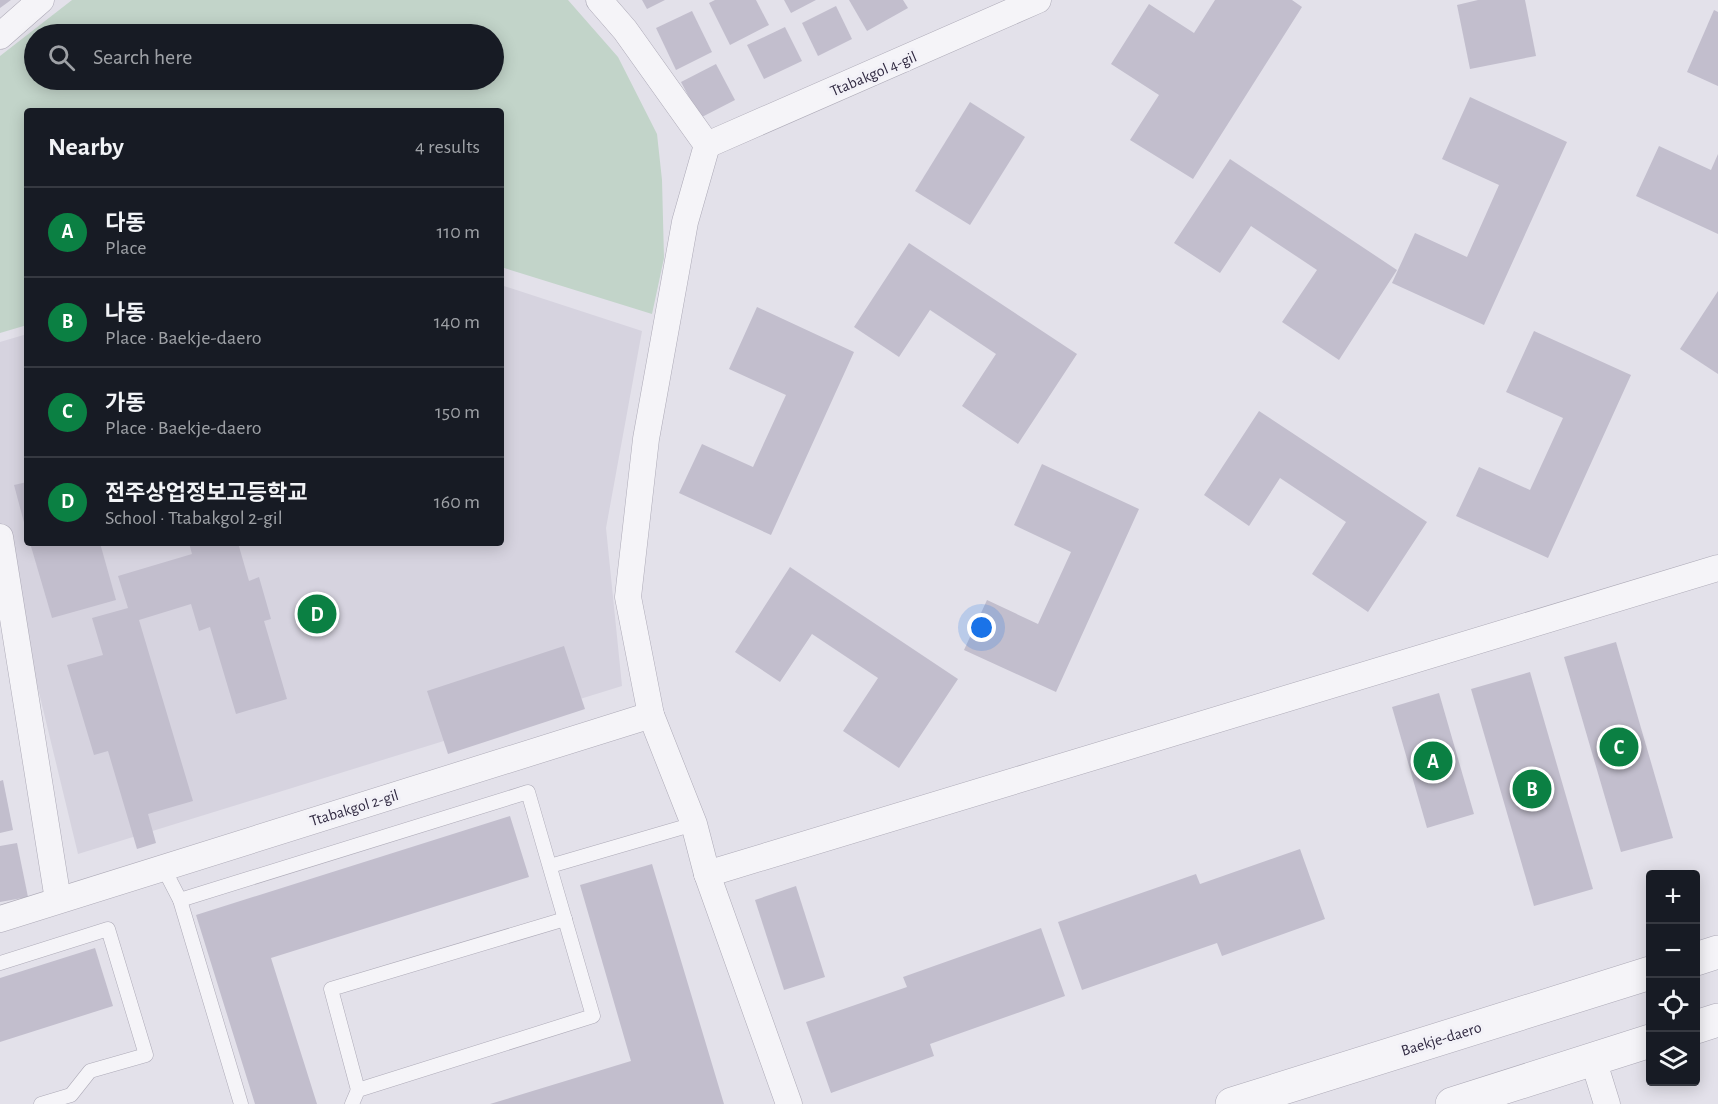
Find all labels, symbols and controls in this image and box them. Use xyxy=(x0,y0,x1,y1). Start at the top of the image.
search box xyxy=(24,24,504,90)
icon: search xyxy=(45,41,78,74)
text: Search here xyxy=(93,46,192,68)
street label: Ttabakgol 4-gil xyxy=(828,49,919,99)
text: Nearby xyxy=(48,134,124,160)
text: 4 results xyxy=(415,137,480,157)
text: 다동 xyxy=(105,212,145,234)
text: A xyxy=(62,222,74,242)
text: 110 m xyxy=(436,222,480,242)
text: Place xyxy=(105,238,146,258)
text: 나동 xyxy=(105,302,145,324)
text: B xyxy=(62,312,73,332)
text: 140 m xyxy=(434,312,480,332)
text: Place · Baekje-daero xyxy=(105,328,262,348)
text: 가동 xyxy=(105,392,145,414)
text: C xyxy=(62,402,73,422)
text: 150 m xyxy=(435,402,480,422)
text: Place · Baekje-daero xyxy=(105,418,262,438)
text: 전주상업정보고등학교 xyxy=(105,482,307,504)
text: D xyxy=(61,492,74,512)
text: 160 m xyxy=(434,492,480,512)
text: School · Ttabakgol 2-gil xyxy=(105,508,283,528)
pin: D xyxy=(298,592,336,636)
your location xyxy=(967,613,996,642)
pin: C xyxy=(1600,724,1638,770)
pin: A xyxy=(1414,738,1452,783)
pin: B xyxy=(1512,766,1552,812)
street label: Ttabakgol 2-gil xyxy=(308,787,401,829)
map controls xyxy=(1646,870,1700,1086)
button: + xyxy=(1646,870,1700,924)
button: − xyxy=(1646,924,1700,978)
button: locate xyxy=(1646,978,1700,1032)
street label: Baekje-daero xyxy=(1399,1019,1484,1060)
button: layers xyxy=(1646,1032,1700,1086)

